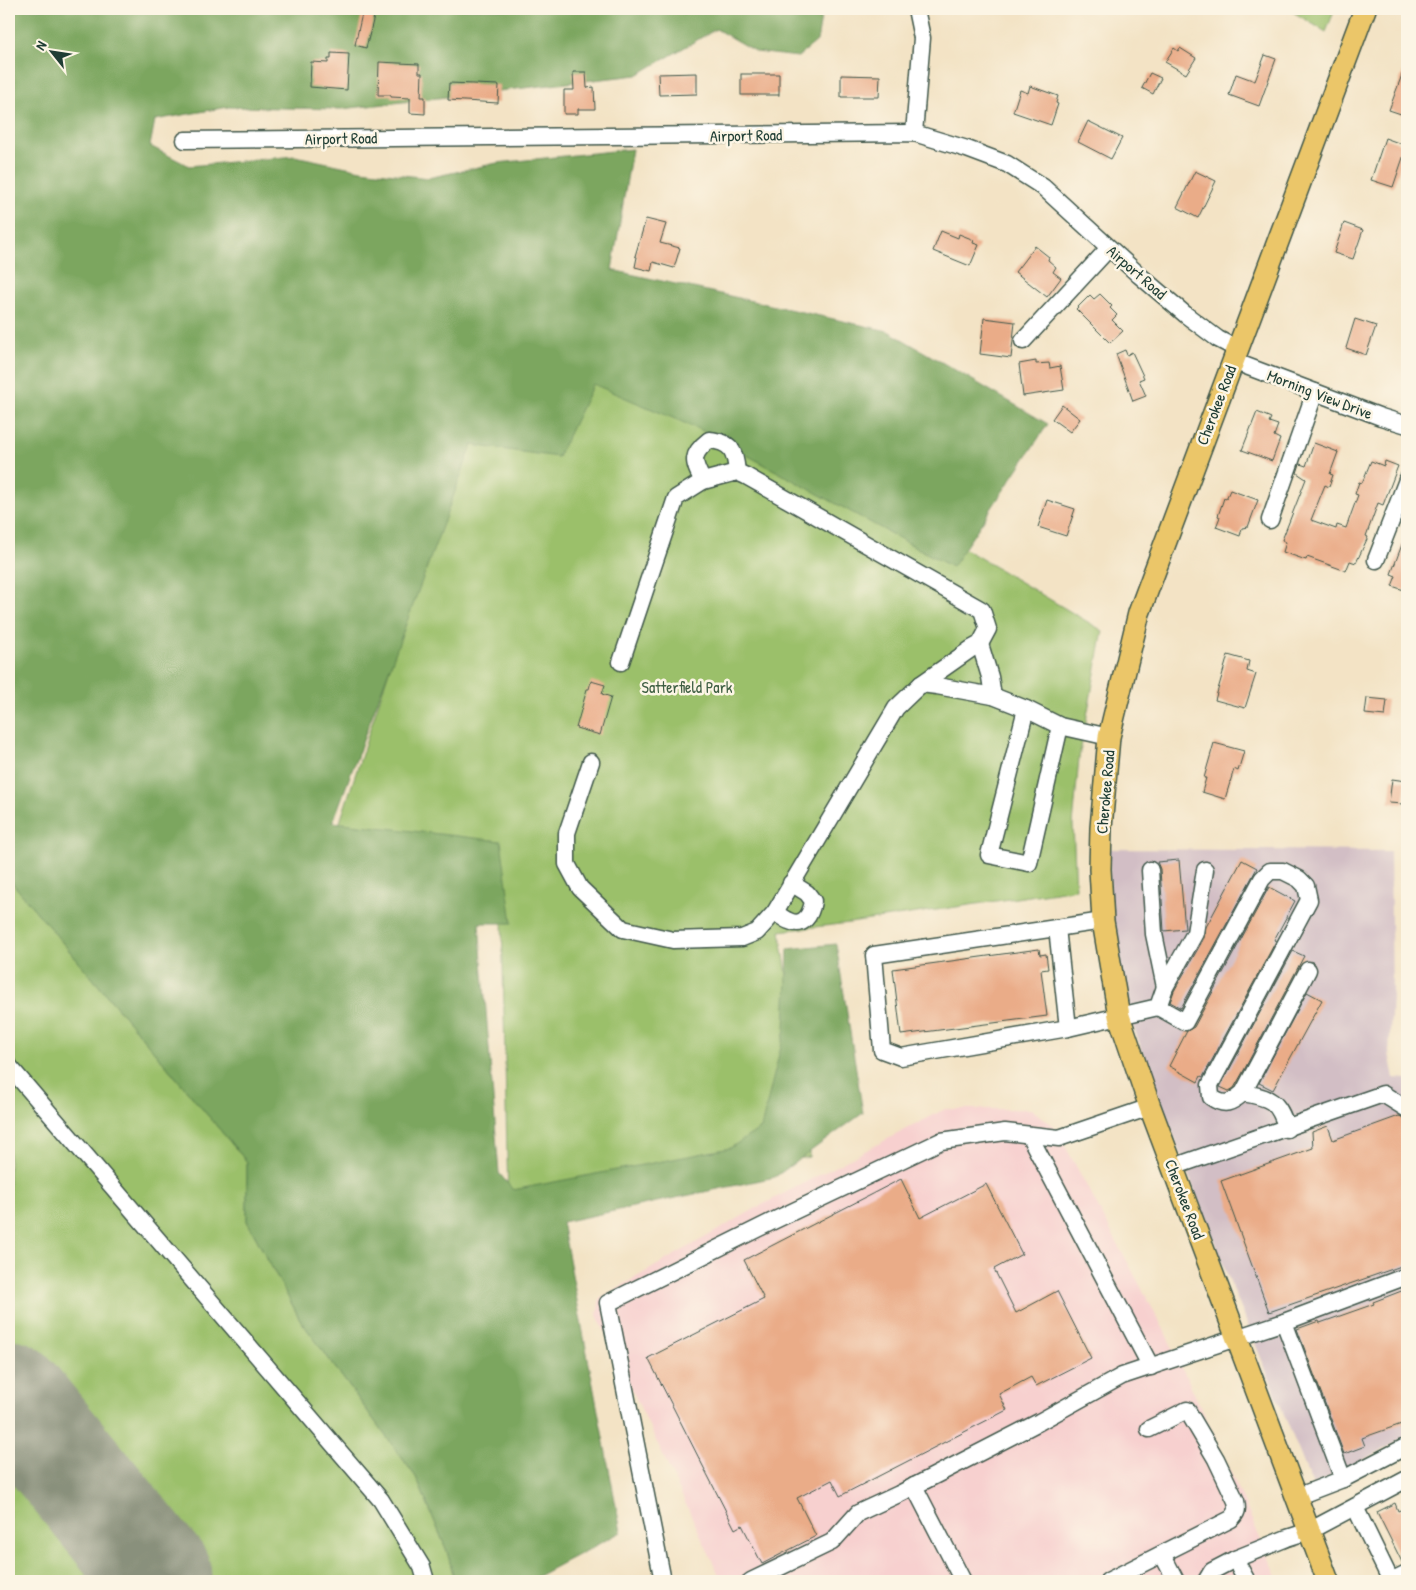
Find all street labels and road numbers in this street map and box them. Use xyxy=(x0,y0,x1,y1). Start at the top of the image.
street label: Airport Road xyxy=(710,123,782,147)
street label: Airport Road xyxy=(305,126,377,150)
street label: Airport Road xyxy=(1102,240,1172,304)
street label: Cherokee Road xyxy=(1191,362,1241,448)
street label: Morning View Drive xyxy=(1264,364,1376,424)
street label: Cherokee Road xyxy=(1090,749,1120,835)
street label: Cherokee Road xyxy=(1160,1156,1210,1242)

